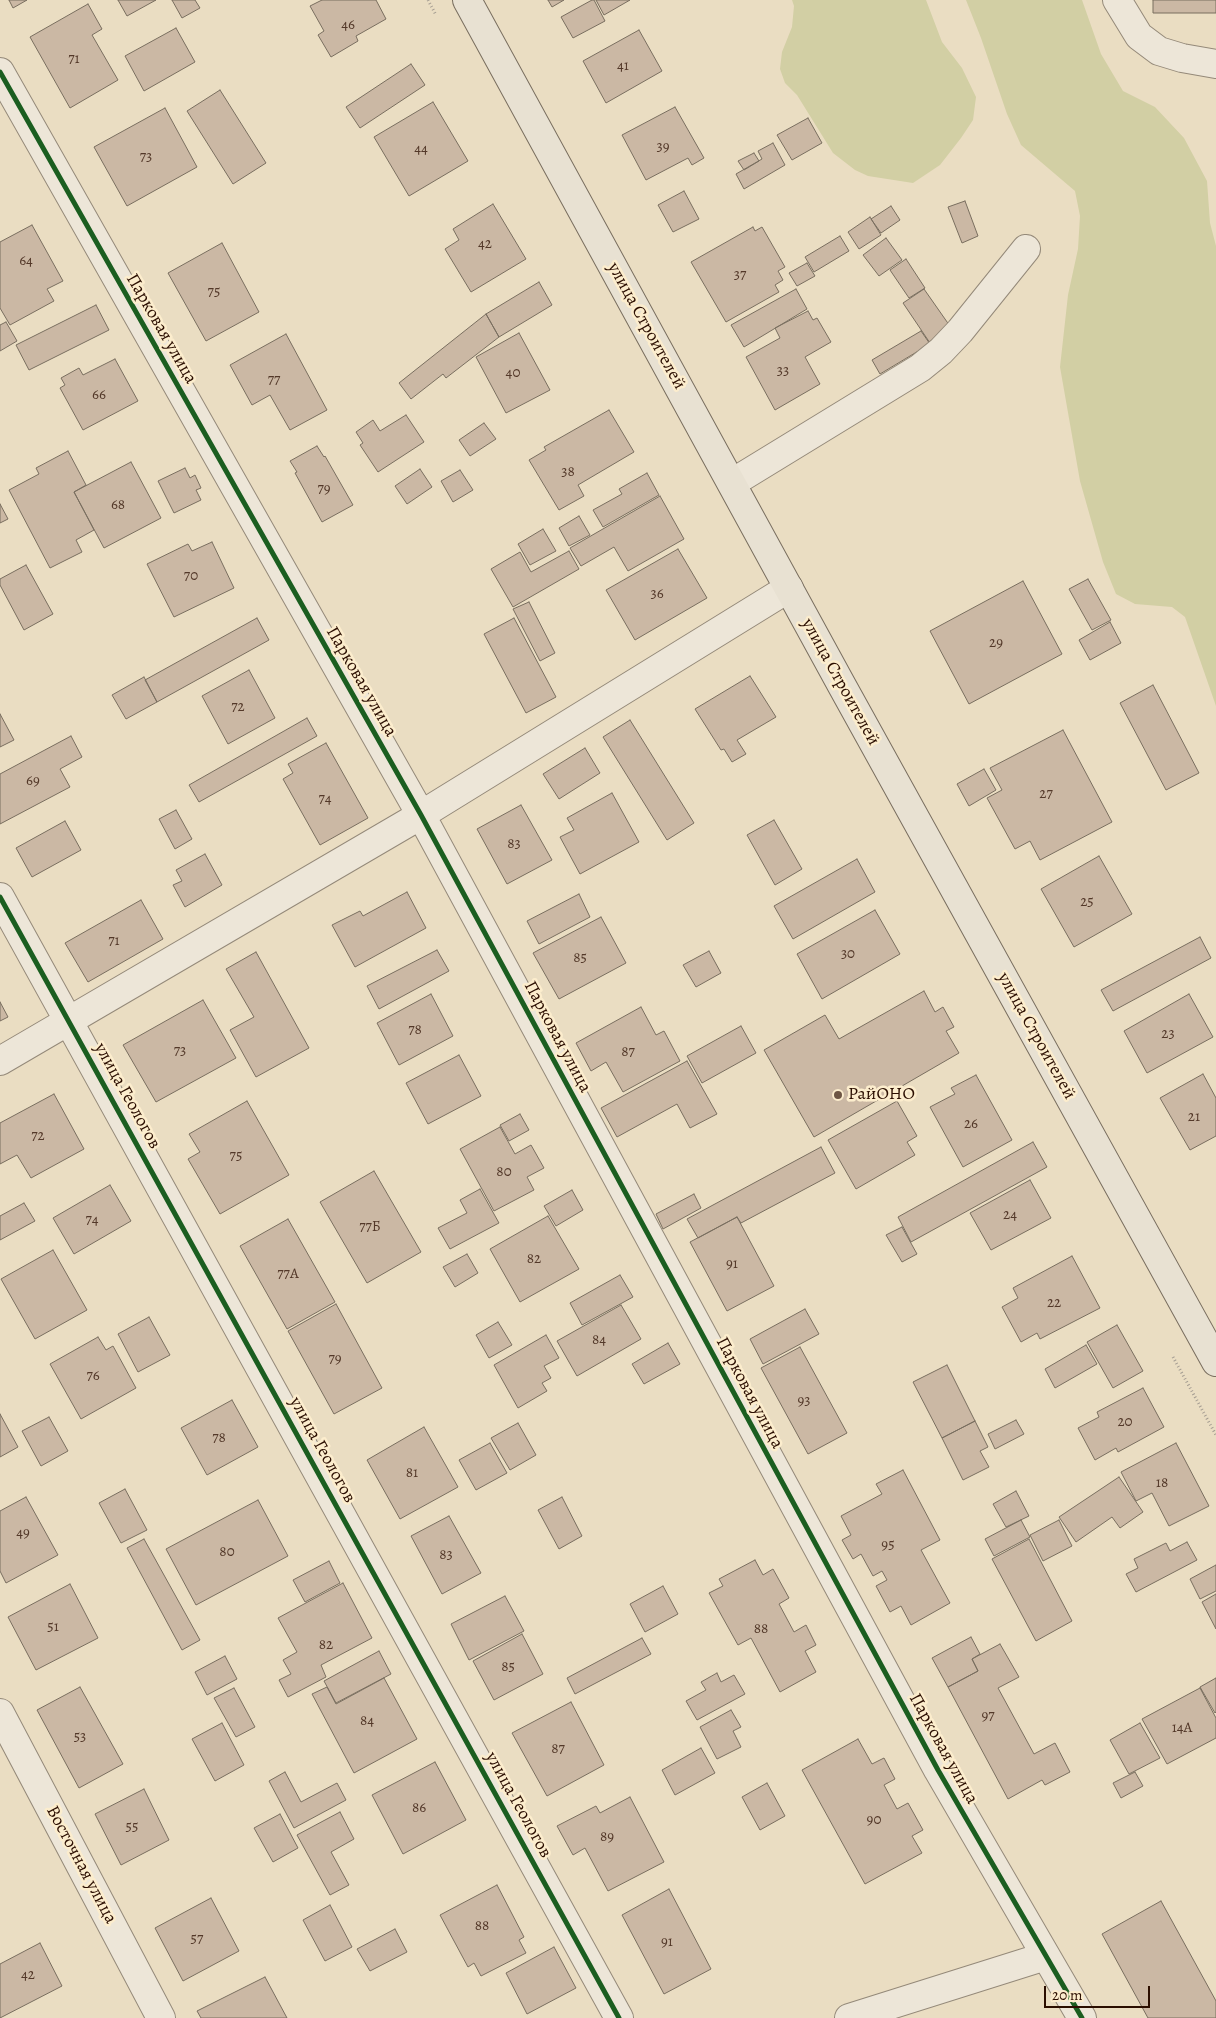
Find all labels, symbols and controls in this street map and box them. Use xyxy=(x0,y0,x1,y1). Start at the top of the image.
house number: 46 xyxy=(341,16,355,34)
house number: 71 xyxy=(68,50,80,68)
house number: 41 xyxy=(617,57,629,75)
house number: 39 xyxy=(656,138,670,156)
house number: 44 xyxy=(414,140,428,158)
house number: 73 xyxy=(140,148,152,166)
house number: 42 xyxy=(478,235,492,253)
house number: 64 xyxy=(19,252,33,270)
street label: улица Строителей xyxy=(602,259,690,393)
house number: 37 xyxy=(734,266,746,284)
street label: Парковая улица xyxy=(121,270,201,388)
house number: 75 xyxy=(208,283,220,301)
house number: 33 xyxy=(777,362,789,380)
house number: 40 xyxy=(506,364,520,382)
house number: 77 xyxy=(268,371,280,389)
house number: 66 xyxy=(92,386,106,404)
house number: 38 xyxy=(561,463,575,481)
house number: 79 xyxy=(317,480,331,498)
house number: 68 xyxy=(111,496,125,514)
house number: 70 xyxy=(184,567,198,585)
house number: 36 xyxy=(650,585,664,603)
street label: улица Строителей xyxy=(796,615,884,749)
street label: Парковая улица xyxy=(321,623,401,741)
house number: 29 xyxy=(989,634,1003,652)
house number: 72 xyxy=(231,698,245,716)
house number: 69 xyxy=(26,772,40,790)
house number: 27 xyxy=(1039,785,1053,803)
house number: 74 xyxy=(318,790,332,808)
house number: 83 xyxy=(507,835,521,853)
house number: 25 xyxy=(1080,893,1094,911)
house number: 71 xyxy=(108,932,120,950)
house number: 30 xyxy=(841,945,855,963)
house number: 85 xyxy=(573,949,587,967)
street label: улица Строителей xyxy=(992,969,1080,1103)
street label: Парковая улица xyxy=(519,977,595,1097)
house number: 78 xyxy=(408,1021,422,1039)
house number: 23 xyxy=(1161,1025,1175,1043)
street label: улица Геологов xyxy=(89,1039,165,1153)
house number: 73 xyxy=(174,1042,186,1060)
house number: 87 xyxy=(621,1043,635,1061)
place label: РайОНО xyxy=(848,1084,915,1106)
marker: РайОНО xyxy=(832,1089,844,1101)
house number: 21 xyxy=(1188,1108,1200,1126)
house number: 26 xyxy=(964,1115,978,1133)
house number: 72 xyxy=(31,1127,45,1145)
house number: 75 xyxy=(230,1147,242,1165)
house number: 80 xyxy=(496,1163,512,1181)
house number: 24 xyxy=(1003,1206,1017,1224)
house number: 74 xyxy=(85,1211,99,1229)
house number: 77Б xyxy=(359,1218,381,1236)
house number: 82 xyxy=(527,1250,541,1268)
house number: 91 xyxy=(726,1255,738,1273)
house number: 77А xyxy=(277,1265,299,1283)
house number: 22 xyxy=(1047,1294,1061,1312)
house number: 84 xyxy=(592,1331,606,1349)
street label: Парковая улица xyxy=(711,1333,787,1453)
house number: 79 xyxy=(328,1350,342,1368)
house number: 76 xyxy=(86,1367,100,1385)
house number: 93 xyxy=(797,1392,811,1410)
street label: улица Геологов xyxy=(284,1393,360,1507)
house number: 20 xyxy=(1117,1413,1133,1431)
house number: 78 xyxy=(212,1429,226,1447)
house number: 81 xyxy=(406,1464,418,1482)
house number: 18 xyxy=(1156,1474,1168,1492)
house number: 49 xyxy=(16,1524,30,1542)
house number: 95 xyxy=(881,1536,895,1554)
house number: 80 xyxy=(219,1543,235,1561)
house number: 83 xyxy=(439,1546,453,1564)
house number: 51 xyxy=(47,1618,59,1636)
house number: 88 xyxy=(754,1620,768,1638)
house number: 82 xyxy=(319,1636,333,1654)
house number: 85 xyxy=(501,1658,515,1676)
street label: Парковая улица xyxy=(904,1690,982,1808)
house number: 97 xyxy=(981,1707,995,1725)
house number: 84 xyxy=(360,1712,374,1730)
house number: 14А xyxy=(1172,1719,1192,1737)
house number: 53 xyxy=(74,1728,86,1746)
house number: 87 xyxy=(551,1740,565,1758)
street label: улица Геологов xyxy=(480,1748,556,1862)
house number: 86 xyxy=(412,1799,426,1817)
street label: Восточная улица xyxy=(41,1802,121,1928)
house number: 90 xyxy=(867,1811,881,1829)
house number: 55 xyxy=(126,1818,138,1836)
house number: 89 xyxy=(600,1828,614,1846)
house number: 88 xyxy=(475,1917,489,1935)
house number: 57 xyxy=(191,1930,203,1948)
house number: 91 xyxy=(661,1933,673,1951)
house number: 42 xyxy=(21,1966,35,1984)
scale bar xyxy=(1046,1976,1152,2008)
text: 20 m xyxy=(1052,1985,1083,2005)

